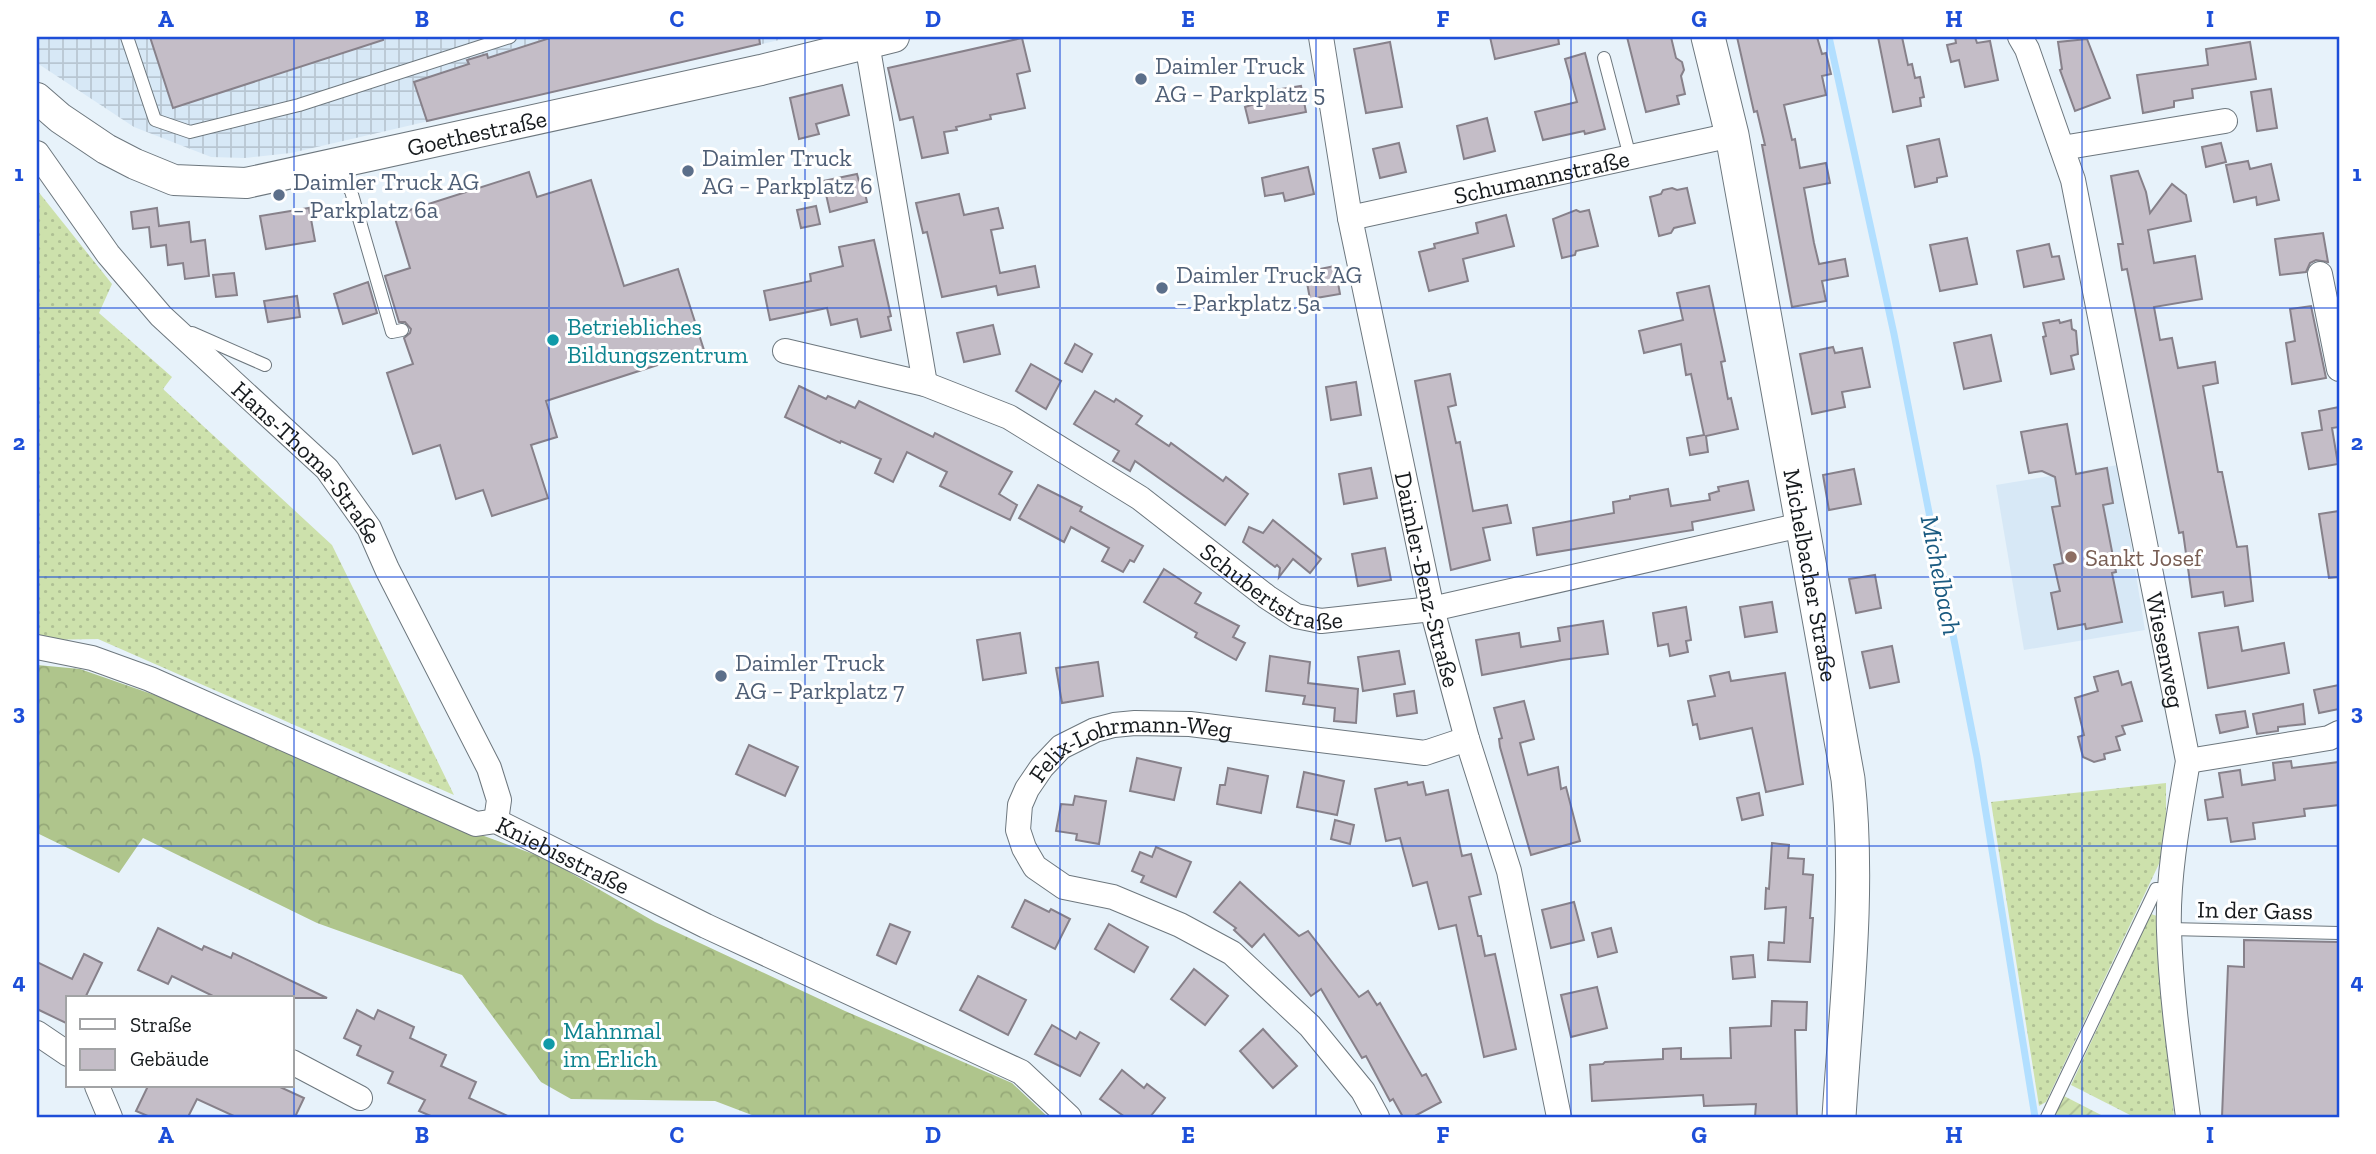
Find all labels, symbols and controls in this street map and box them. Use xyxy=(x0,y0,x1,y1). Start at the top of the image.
text: A xyxy=(158,5,174,33)
text: B xyxy=(415,5,429,33)
text: C xyxy=(670,5,684,33)
text: D xyxy=(925,5,941,33)
text: E xyxy=(1181,5,1195,33)
text: F xyxy=(1436,5,1450,33)
text: G xyxy=(1691,5,1707,33)
text: H xyxy=(1945,5,1963,33)
text: I xyxy=(2206,5,2214,33)
place label: Daimler Truck AG − Parkplatz 5 xyxy=(1155,51,1325,108)
marker: Daimler Truck AG − Parkplatz 5 xyxy=(1133,71,1149,87)
street label: Goethestraße xyxy=(404,103,549,162)
place label: Daimler Truck AG − Parkplatz 6 xyxy=(702,143,873,200)
street label: Schumannstraße xyxy=(1451,143,1632,210)
text: 1 xyxy=(14,159,24,187)
text: 1 xyxy=(2352,159,2362,187)
marker: Daimler Truck AG − Parkplatz 6 xyxy=(680,163,696,179)
place label: Daimler Truck AG − Parkplatz 6a xyxy=(293,167,479,224)
marker: Daimler Truck AG − Parkplatz 6a xyxy=(271,187,287,203)
place label: Daimler Truck AG − Parkplatz 5a xyxy=(1176,260,1362,317)
marker: Daimler Truck AG − Parkplatz 5a xyxy=(1154,280,1170,296)
place label: Betriebliches Bildungszentrum xyxy=(567,312,748,369)
marker: Betriebliches Bildungszentrum xyxy=(545,332,561,348)
street label: Hans-Thoma-Straße xyxy=(226,375,389,548)
text: 2 xyxy=(13,428,25,456)
text: 2 xyxy=(2351,428,2363,456)
street label: Michelbacher Straße xyxy=(1778,466,1845,684)
street label: Daimler-Benz-Straße xyxy=(1389,469,1467,690)
water label: Michelbach xyxy=(1914,512,1968,638)
street label: Schubertstraße xyxy=(1195,536,1344,636)
place label: Sankt Josef xyxy=(2085,543,2204,572)
marker: Sankt Josef xyxy=(2063,549,2079,565)
street label: Wiesenweg xyxy=(2140,590,2192,711)
place label: Daimler Truck AG − Parkplatz 7 xyxy=(735,648,904,705)
marker: Daimler Truck AG − Parkplatz 7 xyxy=(713,668,729,684)
text: 3 xyxy=(13,698,25,726)
text: 3 xyxy=(2351,698,2363,726)
street label: Felix-Lohrmann-Weg xyxy=(1022,708,1234,787)
street label: Kniebisstraße xyxy=(492,809,635,900)
street label: In der Gass xyxy=(2197,894,2313,926)
text: 4 xyxy=(12,967,26,995)
text: 4 xyxy=(2350,967,2364,995)
legend xyxy=(66,996,294,1088)
text: Straße xyxy=(130,1012,192,1037)
place label: Mahnmal im Erlich xyxy=(563,1016,661,1073)
marker: Mahnmal im Erlich xyxy=(541,1036,557,1052)
text: Gebäude xyxy=(130,1046,209,1071)
text: A xyxy=(158,1121,174,1149)
text: B xyxy=(415,1121,429,1149)
text: C xyxy=(670,1121,684,1149)
text: D xyxy=(925,1121,941,1149)
text: E xyxy=(1181,1121,1195,1149)
text: F xyxy=(1436,1121,1450,1149)
text: G xyxy=(1691,1121,1707,1149)
text: H xyxy=(1945,1121,1963,1149)
text: I xyxy=(2206,1121,2214,1149)

